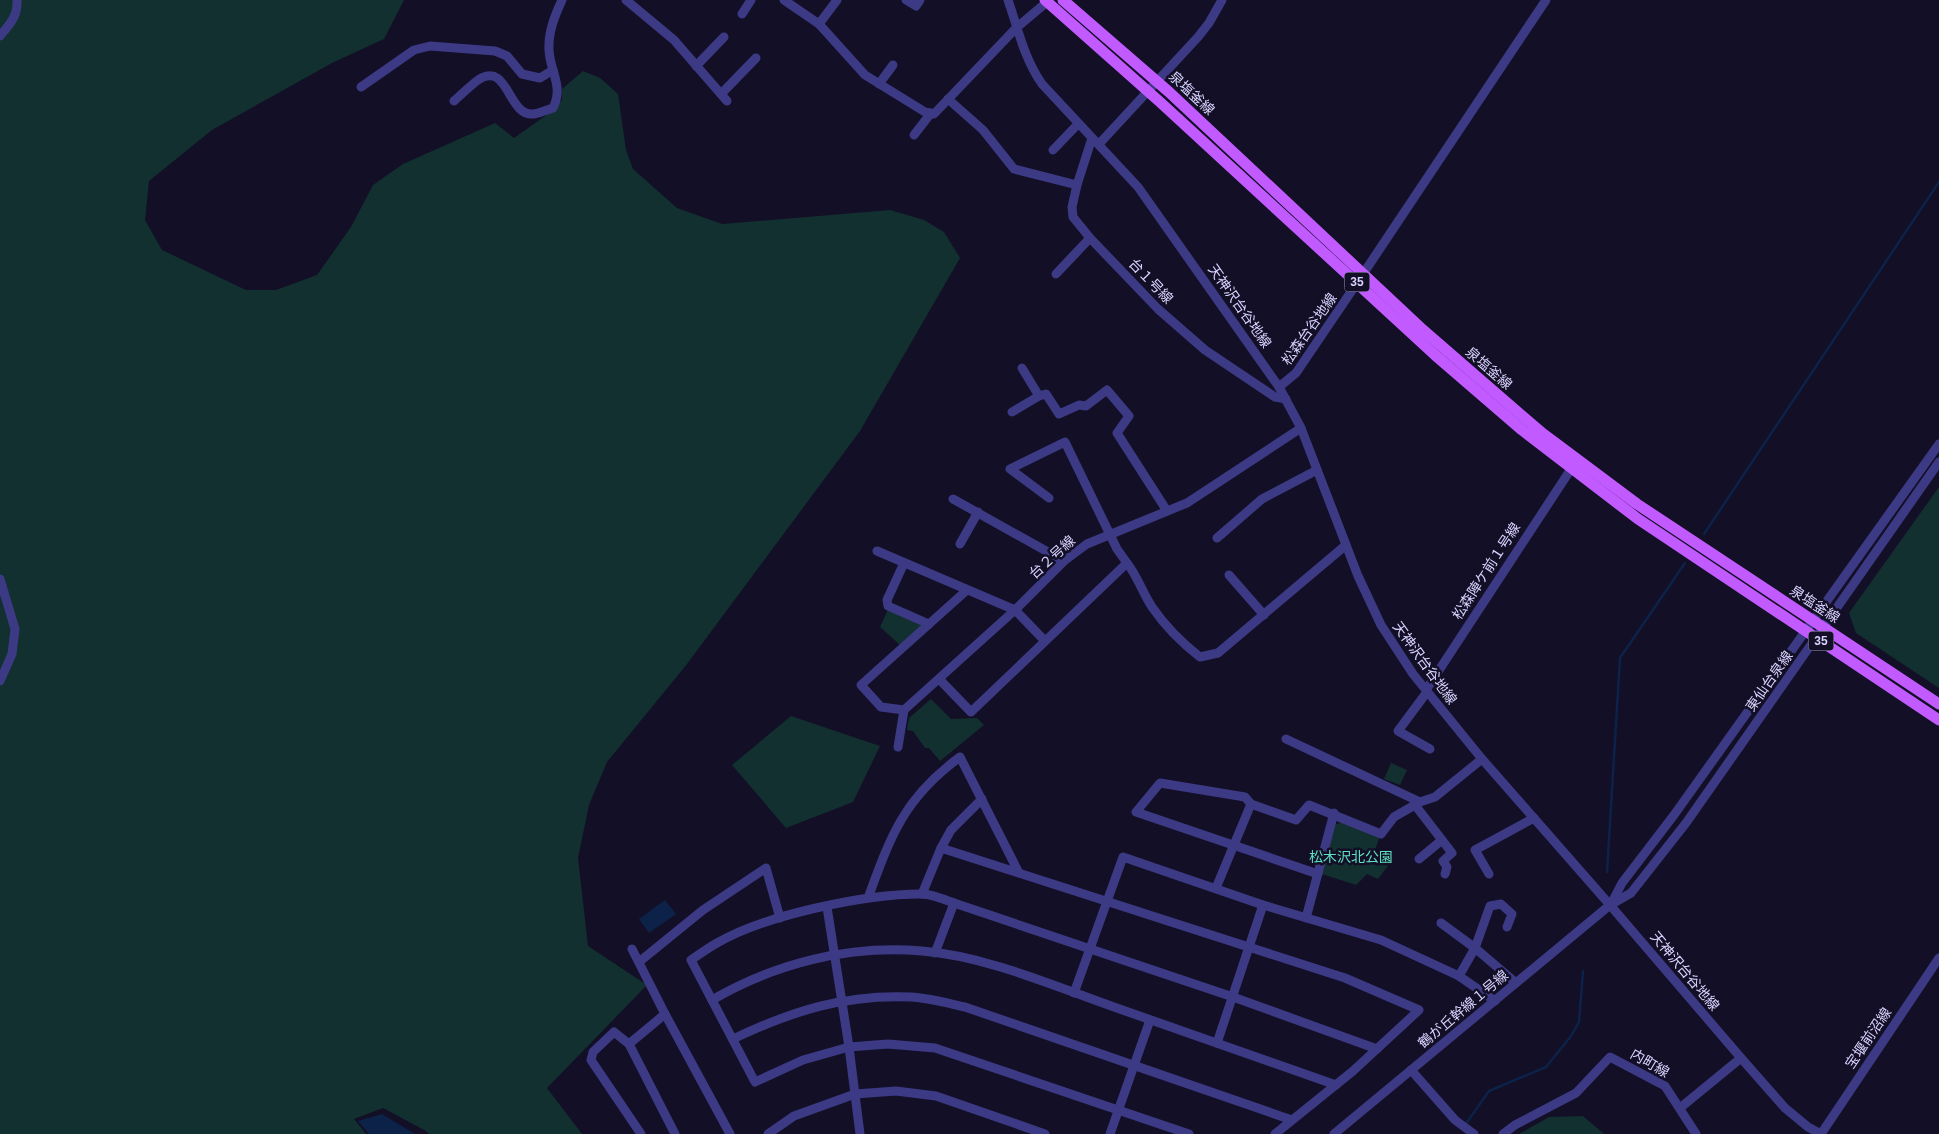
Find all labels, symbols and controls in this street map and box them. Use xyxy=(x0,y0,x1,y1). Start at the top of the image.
street label: 泉塩釜線 xyxy=(1166,68,1218,118)
street label: 台１号線 xyxy=(1126,255,1176,307)
street label: 天神沢台谷地線 xyxy=(1205,261,1275,351)
road number: 35 xyxy=(1344,272,1370,292)
street label: 松森台谷地線 xyxy=(1278,290,1340,368)
street label: 泉塩釜線 xyxy=(1463,344,1515,392)
street label: 松森陣ケ前１号線 xyxy=(1449,520,1523,622)
street label: 台２号線 xyxy=(1026,532,1078,582)
street label: 泉塩釜線 xyxy=(1787,582,1843,626)
street label: 天神沢台谷地線 xyxy=(1390,619,1460,707)
road number: 35 xyxy=(1808,631,1834,650)
street label: 東仙台泉線 xyxy=(1742,648,1796,714)
park label: 松木沢北公園 xyxy=(1309,849,1393,865)
street label: 天神沢台谷地線 xyxy=(1647,928,1723,1014)
street label: 鶴が丘幹線１号線 xyxy=(1415,967,1511,1051)
street label: 宝堰前沼線 xyxy=(1842,1005,1894,1071)
street label: 内町線 xyxy=(1628,1046,1672,1080)

